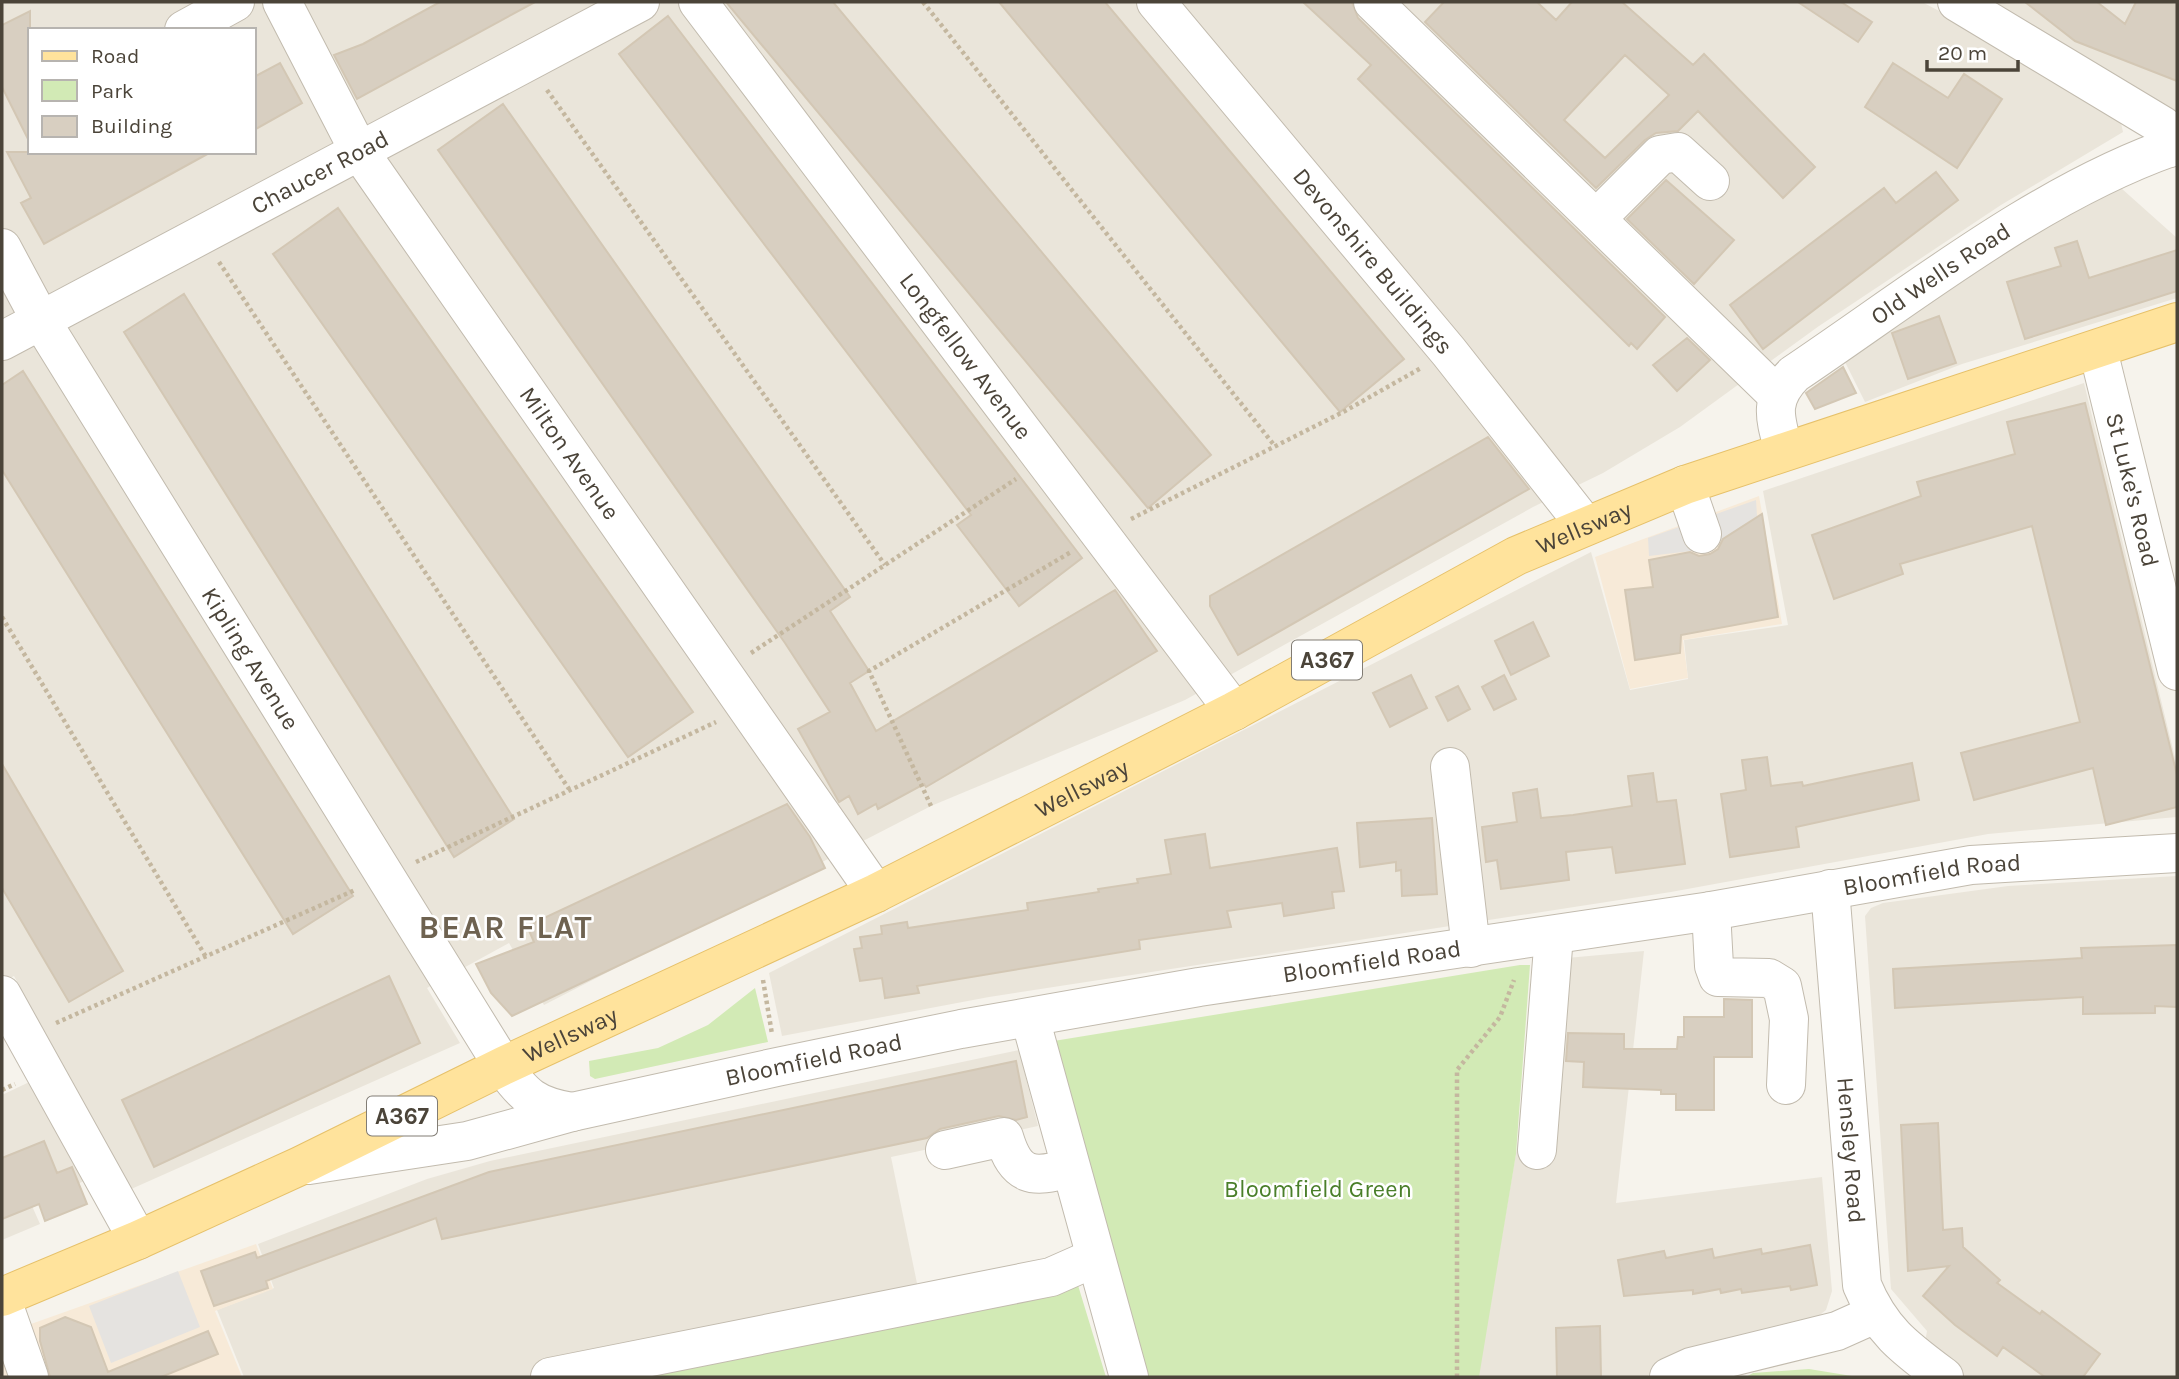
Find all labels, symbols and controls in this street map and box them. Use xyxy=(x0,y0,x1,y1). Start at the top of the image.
legend xyxy=(28,28,256,154)
scale bar xyxy=(1927,28,2018,72)
text: 20 m xyxy=(1938,41,1987,65)
text: Road xyxy=(91,44,139,68)
text: Park xyxy=(91,79,134,103)
text: Building xyxy=(91,114,172,138)
street label: Chaucer Road xyxy=(247,124,393,220)
street label: Devonshire Buildings xyxy=(1287,162,1459,360)
street label: Old Wells Road xyxy=(1865,217,2016,331)
street label: Longfellow Avenue xyxy=(894,267,1038,445)
street label: Milton Avenue xyxy=(514,381,625,525)
street label: St Luke's Road xyxy=(2100,410,2165,570)
street label: Wellsway xyxy=(1532,495,1636,560)
street label: Kipling Avenue xyxy=(196,582,305,735)
road number: A367 xyxy=(1292,640,1362,680)
street label: Wellsway xyxy=(1031,753,1133,824)
street label: Bloomfield Road xyxy=(1841,848,2022,901)
district label: BEAR FLAT xyxy=(418,909,594,946)
street label: Bloomfield Road xyxy=(1281,934,1463,988)
street label: Wellsway xyxy=(519,1001,622,1069)
street label: Bloomfield Road xyxy=(723,1028,905,1092)
street label: Hensley Road xyxy=(1831,1076,1871,1224)
road number: A367 xyxy=(367,1096,437,1135)
park label: Bloomfield Green xyxy=(1224,1175,1412,1203)

